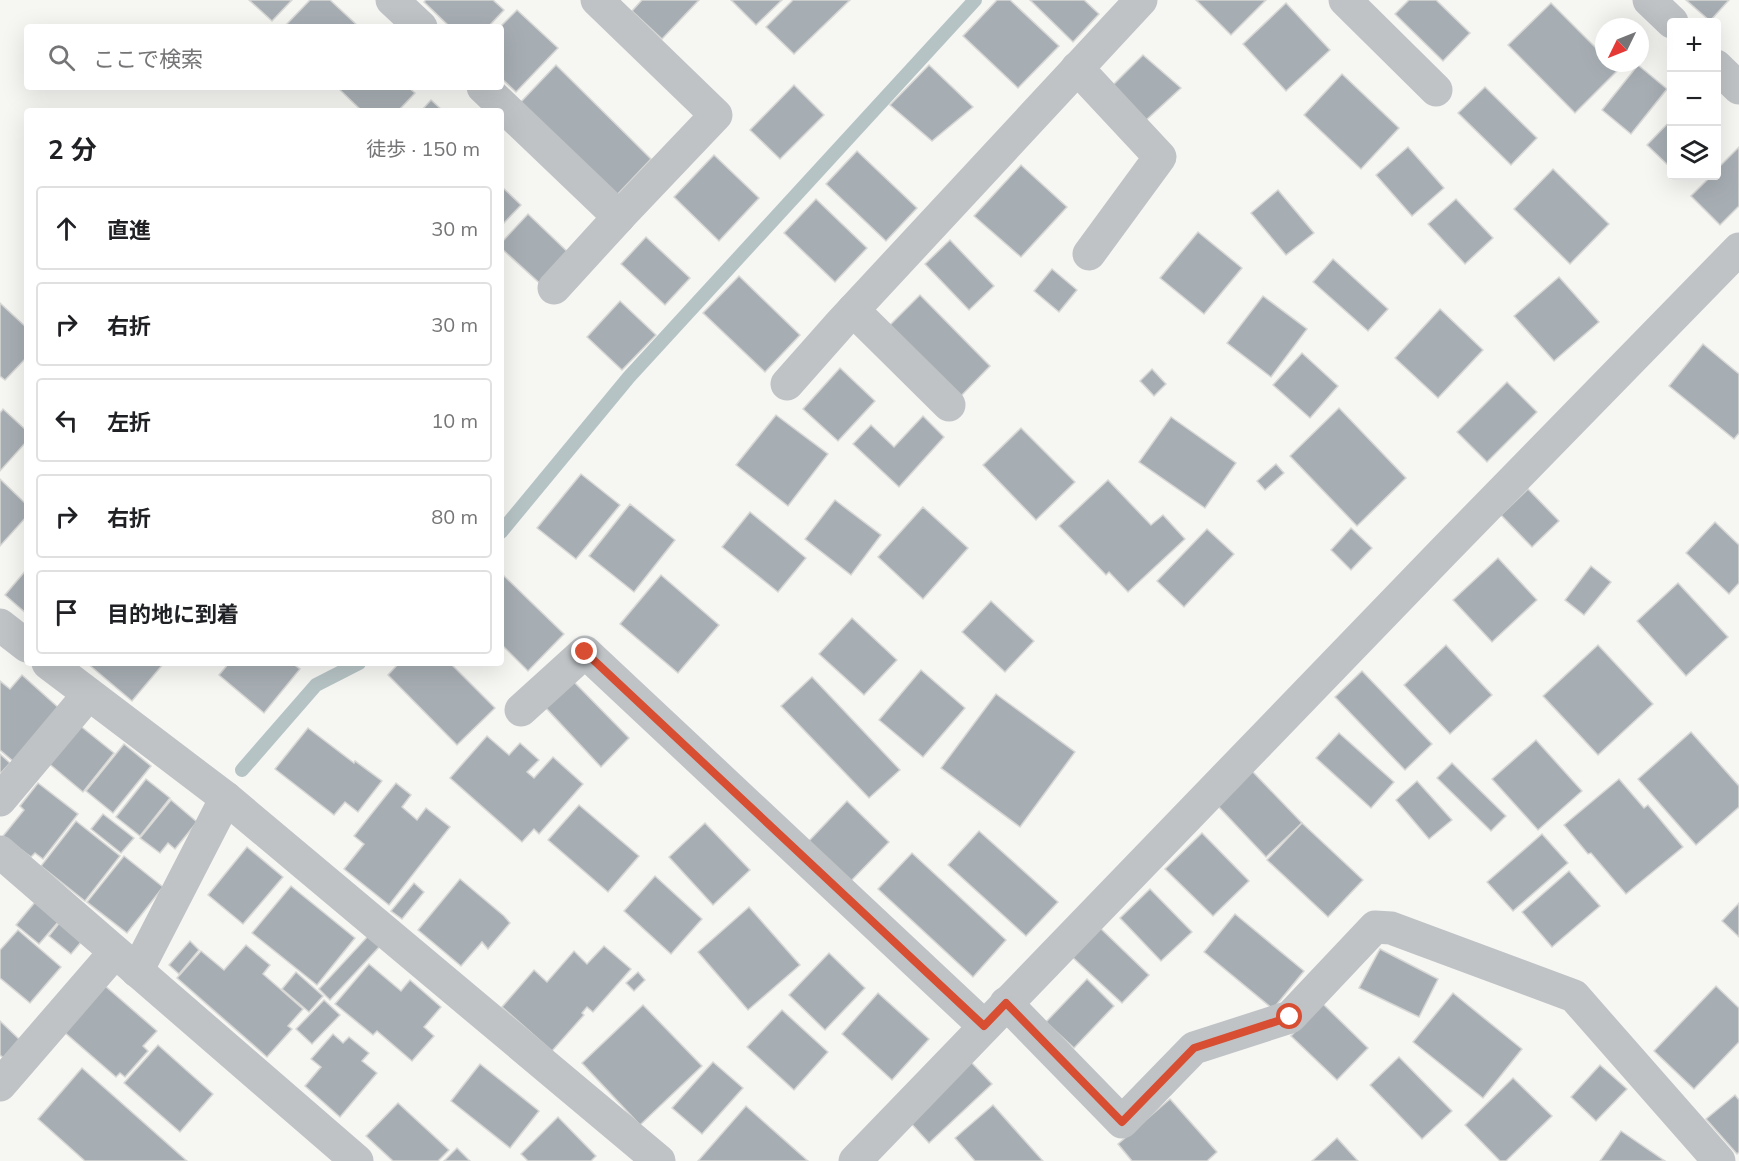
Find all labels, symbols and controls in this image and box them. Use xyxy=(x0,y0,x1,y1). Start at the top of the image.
north arrow xyxy=(1595,18,1649,72)
map controls xyxy=(1667,18,1721,180)
button: + xyxy=(1667,18,1721,72)
search box xyxy=(24,24,504,90)
icon: search xyxy=(45,41,78,74)
text: ここで検索 xyxy=(93,45,203,73)
button: − xyxy=(1667,72,1721,126)
button: layers xyxy=(1667,126,1721,180)
text: 2 分 xyxy=(48,133,97,166)
text: 徒歩 · 150 m xyxy=(366,136,480,161)
icon: ahead xyxy=(50,212,83,245)
text: 直進 xyxy=(107,216,151,244)
text: 30 m xyxy=(431,216,478,241)
icon: right xyxy=(50,308,83,341)
text: 右折 xyxy=(107,312,151,340)
text: 30 m xyxy=(431,312,478,337)
icon: left xyxy=(50,404,83,437)
text: 左折 xyxy=(107,408,151,436)
text: 10 m xyxy=(431,408,478,433)
icon: right xyxy=(50,500,83,533)
text: 右折 xyxy=(107,504,151,532)
text: 80 m xyxy=(431,504,478,529)
icon: arrive xyxy=(50,596,83,629)
text: 目的地に到着 xyxy=(107,600,239,628)
route end xyxy=(571,638,597,664)
route start xyxy=(1276,1003,1302,1029)

